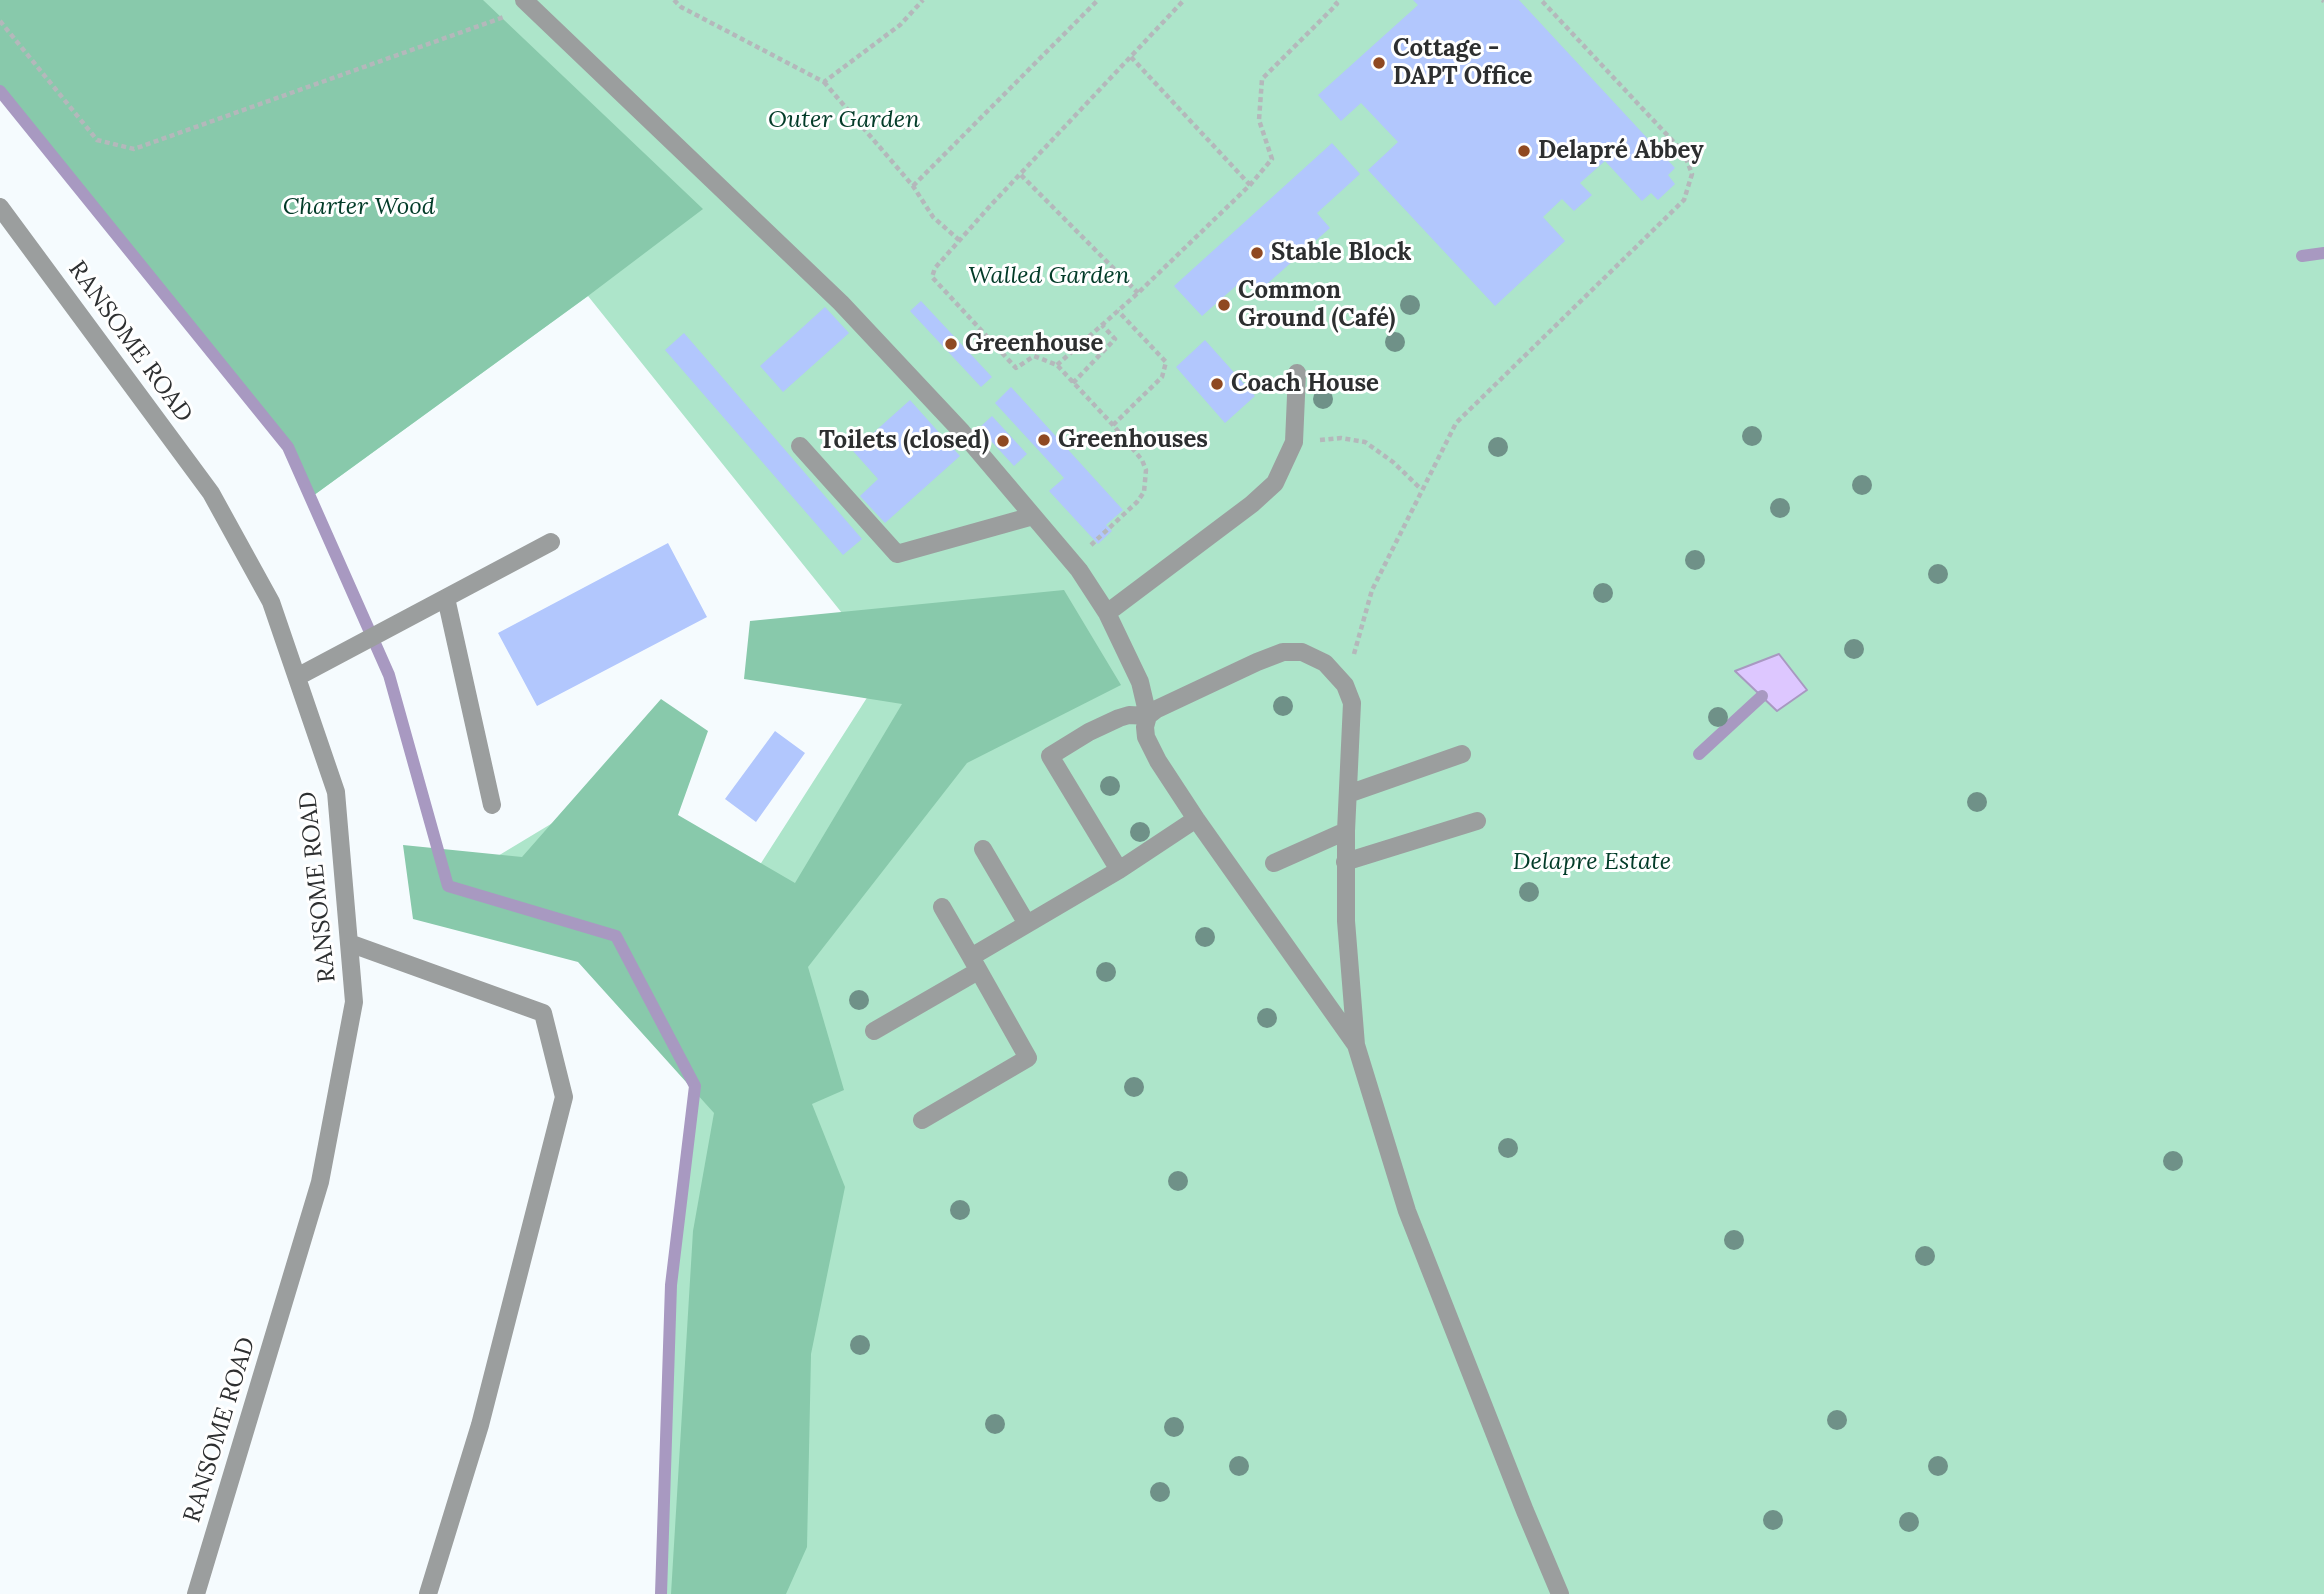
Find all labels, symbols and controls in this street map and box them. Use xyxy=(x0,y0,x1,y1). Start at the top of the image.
place label: Cottage - DAPT Office xyxy=(1393,35,1532,91)
marker: Cottage - DAPT Office xyxy=(1371,55,1387,71)
park label: Outer Garden xyxy=(768,106,920,134)
place label: Delapré Abbey xyxy=(1538,137,1704,165)
marker: Delapré Abbey xyxy=(1516,143,1532,159)
park label: Charter Wood xyxy=(283,193,435,221)
place label: Stable Block xyxy=(1271,239,1411,267)
marker: Stable Block xyxy=(1249,245,1265,261)
street label: RANSOME ROAD xyxy=(62,256,198,428)
park label: Walled Garden xyxy=(968,262,1130,290)
place label: Common Ground (Café) xyxy=(1238,277,1395,333)
marker: Common Ground (Café) xyxy=(1216,297,1232,313)
place label: Greenhouse xyxy=(965,330,1103,358)
marker: Greenhouse xyxy=(943,336,959,352)
place label: Coach House xyxy=(1231,370,1379,398)
marker: Coach House xyxy=(1209,376,1225,392)
place label: Greenhouses xyxy=(1058,426,1208,454)
place label: Toilets (closed) xyxy=(819,427,989,455)
marker: Greenhouses xyxy=(1036,432,1052,448)
marker: Toilets (closed) xyxy=(995,433,1011,449)
street label: RANSOME ROAD xyxy=(294,790,342,984)
park label: Delapre Estate xyxy=(1513,848,1671,876)
street label: RANSOME ROAD xyxy=(178,1334,262,1526)

